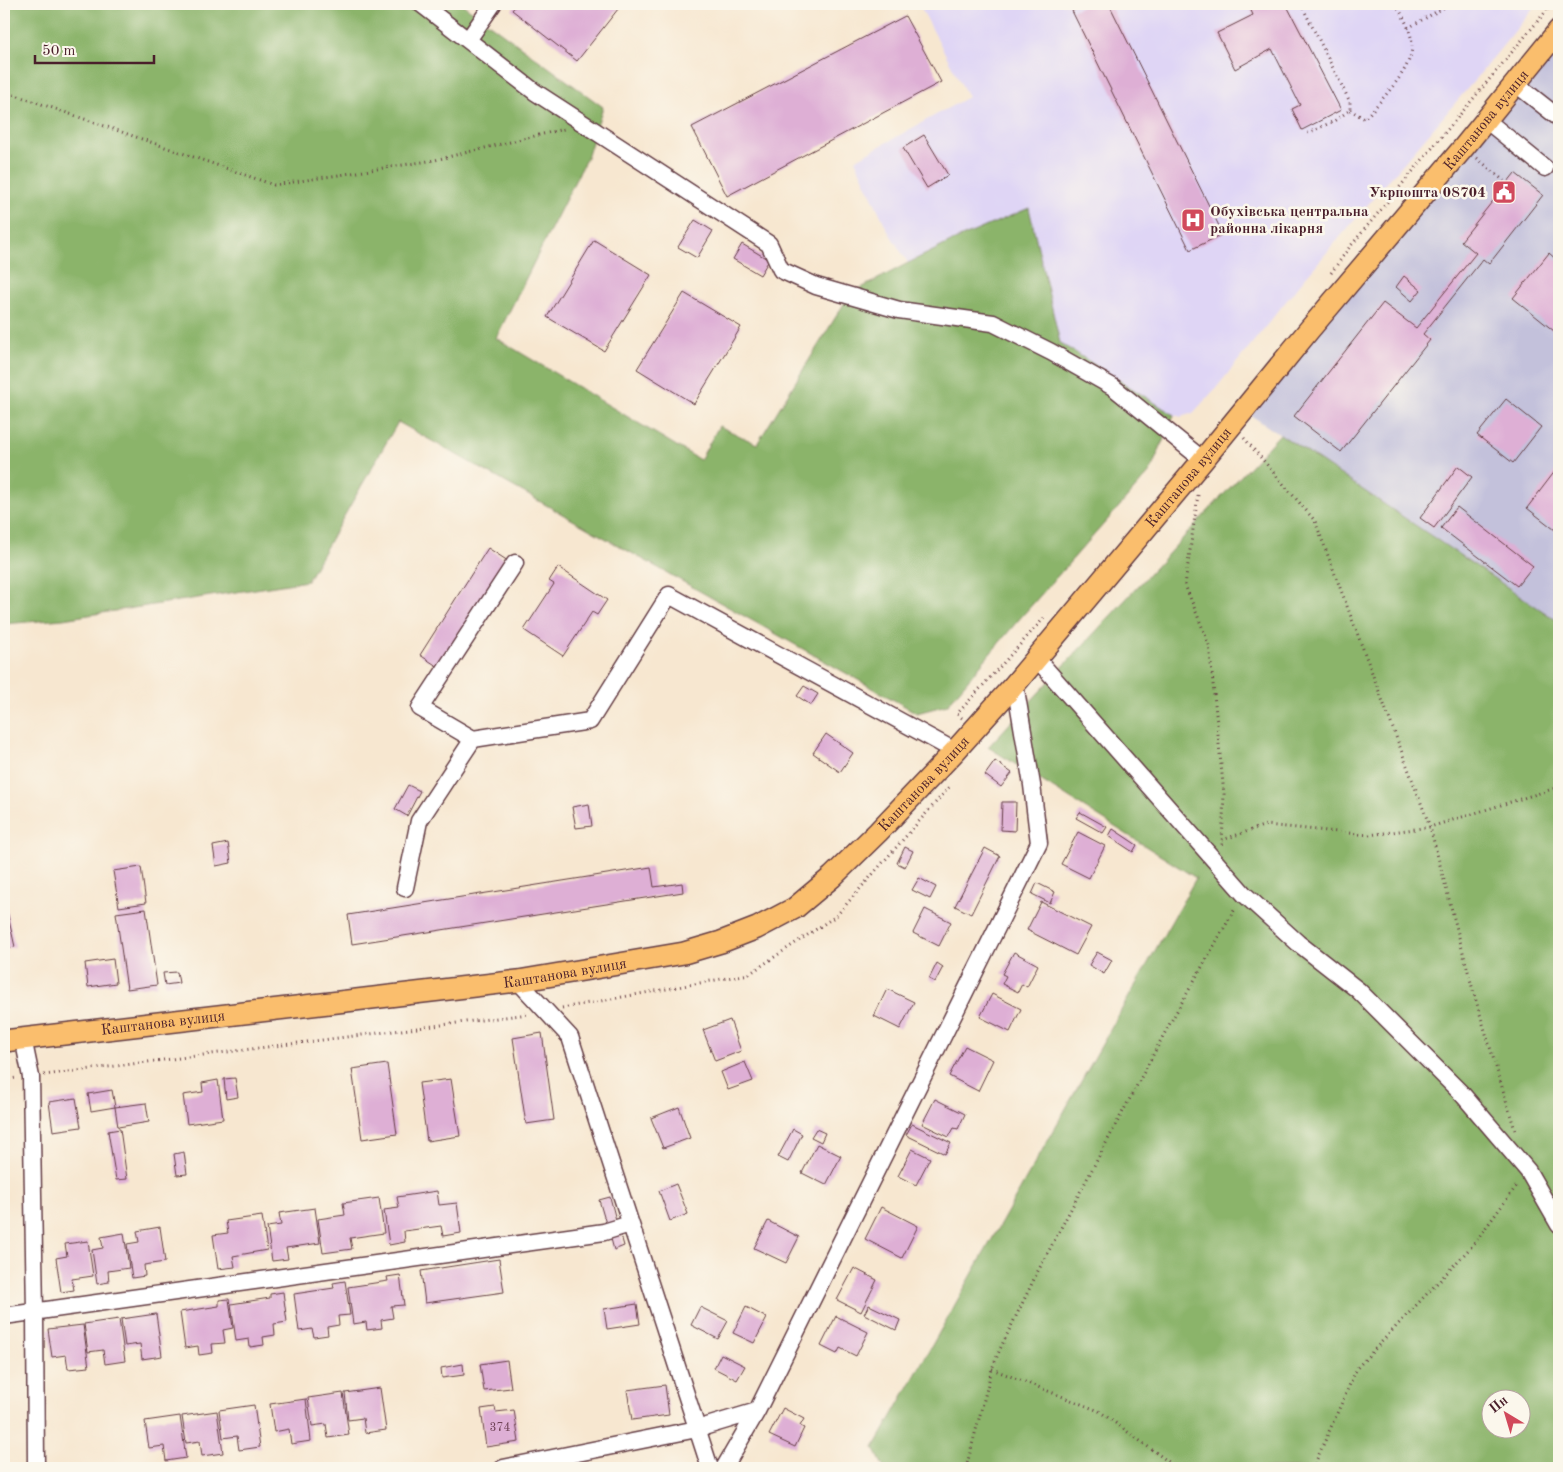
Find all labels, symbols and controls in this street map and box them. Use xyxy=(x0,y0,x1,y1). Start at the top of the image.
scale bar xyxy=(35,32,154,64)
text: 50 m xyxy=(42,44,76,59)
street label: Каштанова вулиця xyxy=(1441,68,1532,174)
public building icon: Укрпошта 08704 xyxy=(1491,179,1517,205)
place label: Укрпошта 08704 xyxy=(1369,186,1486,201)
place label: Обухівська центральна районна лікарня xyxy=(1210,205,1369,237)
hospital icon: Обухівська центральна районна лікарня xyxy=(1180,207,1206,233)
street label: Каштанова вулиця xyxy=(1144,425,1235,531)
street label: Каштанова вулиця xyxy=(876,734,973,835)
street label: Каштанова вулиця xyxy=(503,957,628,992)
street label: Каштанова вулиця xyxy=(100,1009,226,1039)
north arrow xyxy=(1480,1390,1530,1440)
text: Пн xyxy=(1487,1393,1511,1416)
house number: 374 xyxy=(490,1422,510,1434)

